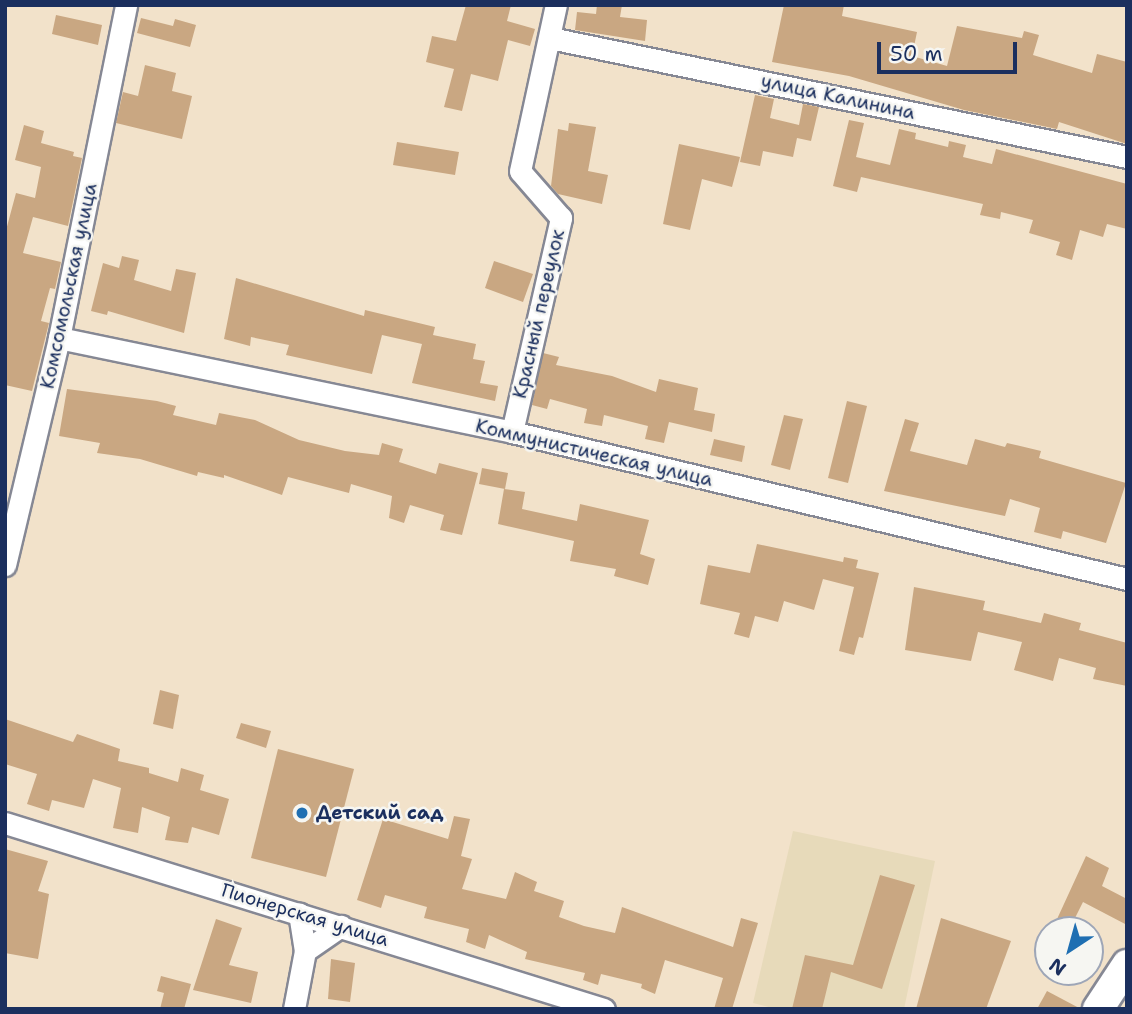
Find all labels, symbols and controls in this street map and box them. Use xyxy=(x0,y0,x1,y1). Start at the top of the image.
scale bar xyxy=(880,28,1020,72)
text: 50 m xyxy=(890,40,943,68)
street label: улица Калинина xyxy=(759,70,917,124)
street label: Комсомольская улица xyxy=(36,181,102,391)
street label: Красный переулок xyxy=(508,227,570,401)
street label: Коммунистическая улица xyxy=(473,415,715,491)
place label: Детский сад xyxy=(316,802,443,824)
marker: Детский сад xyxy=(294,805,310,821)
street label: Пионерская улица xyxy=(219,879,391,951)
north arrow xyxy=(1034,916,1104,986)
text: N xyxy=(1044,952,1071,981)

